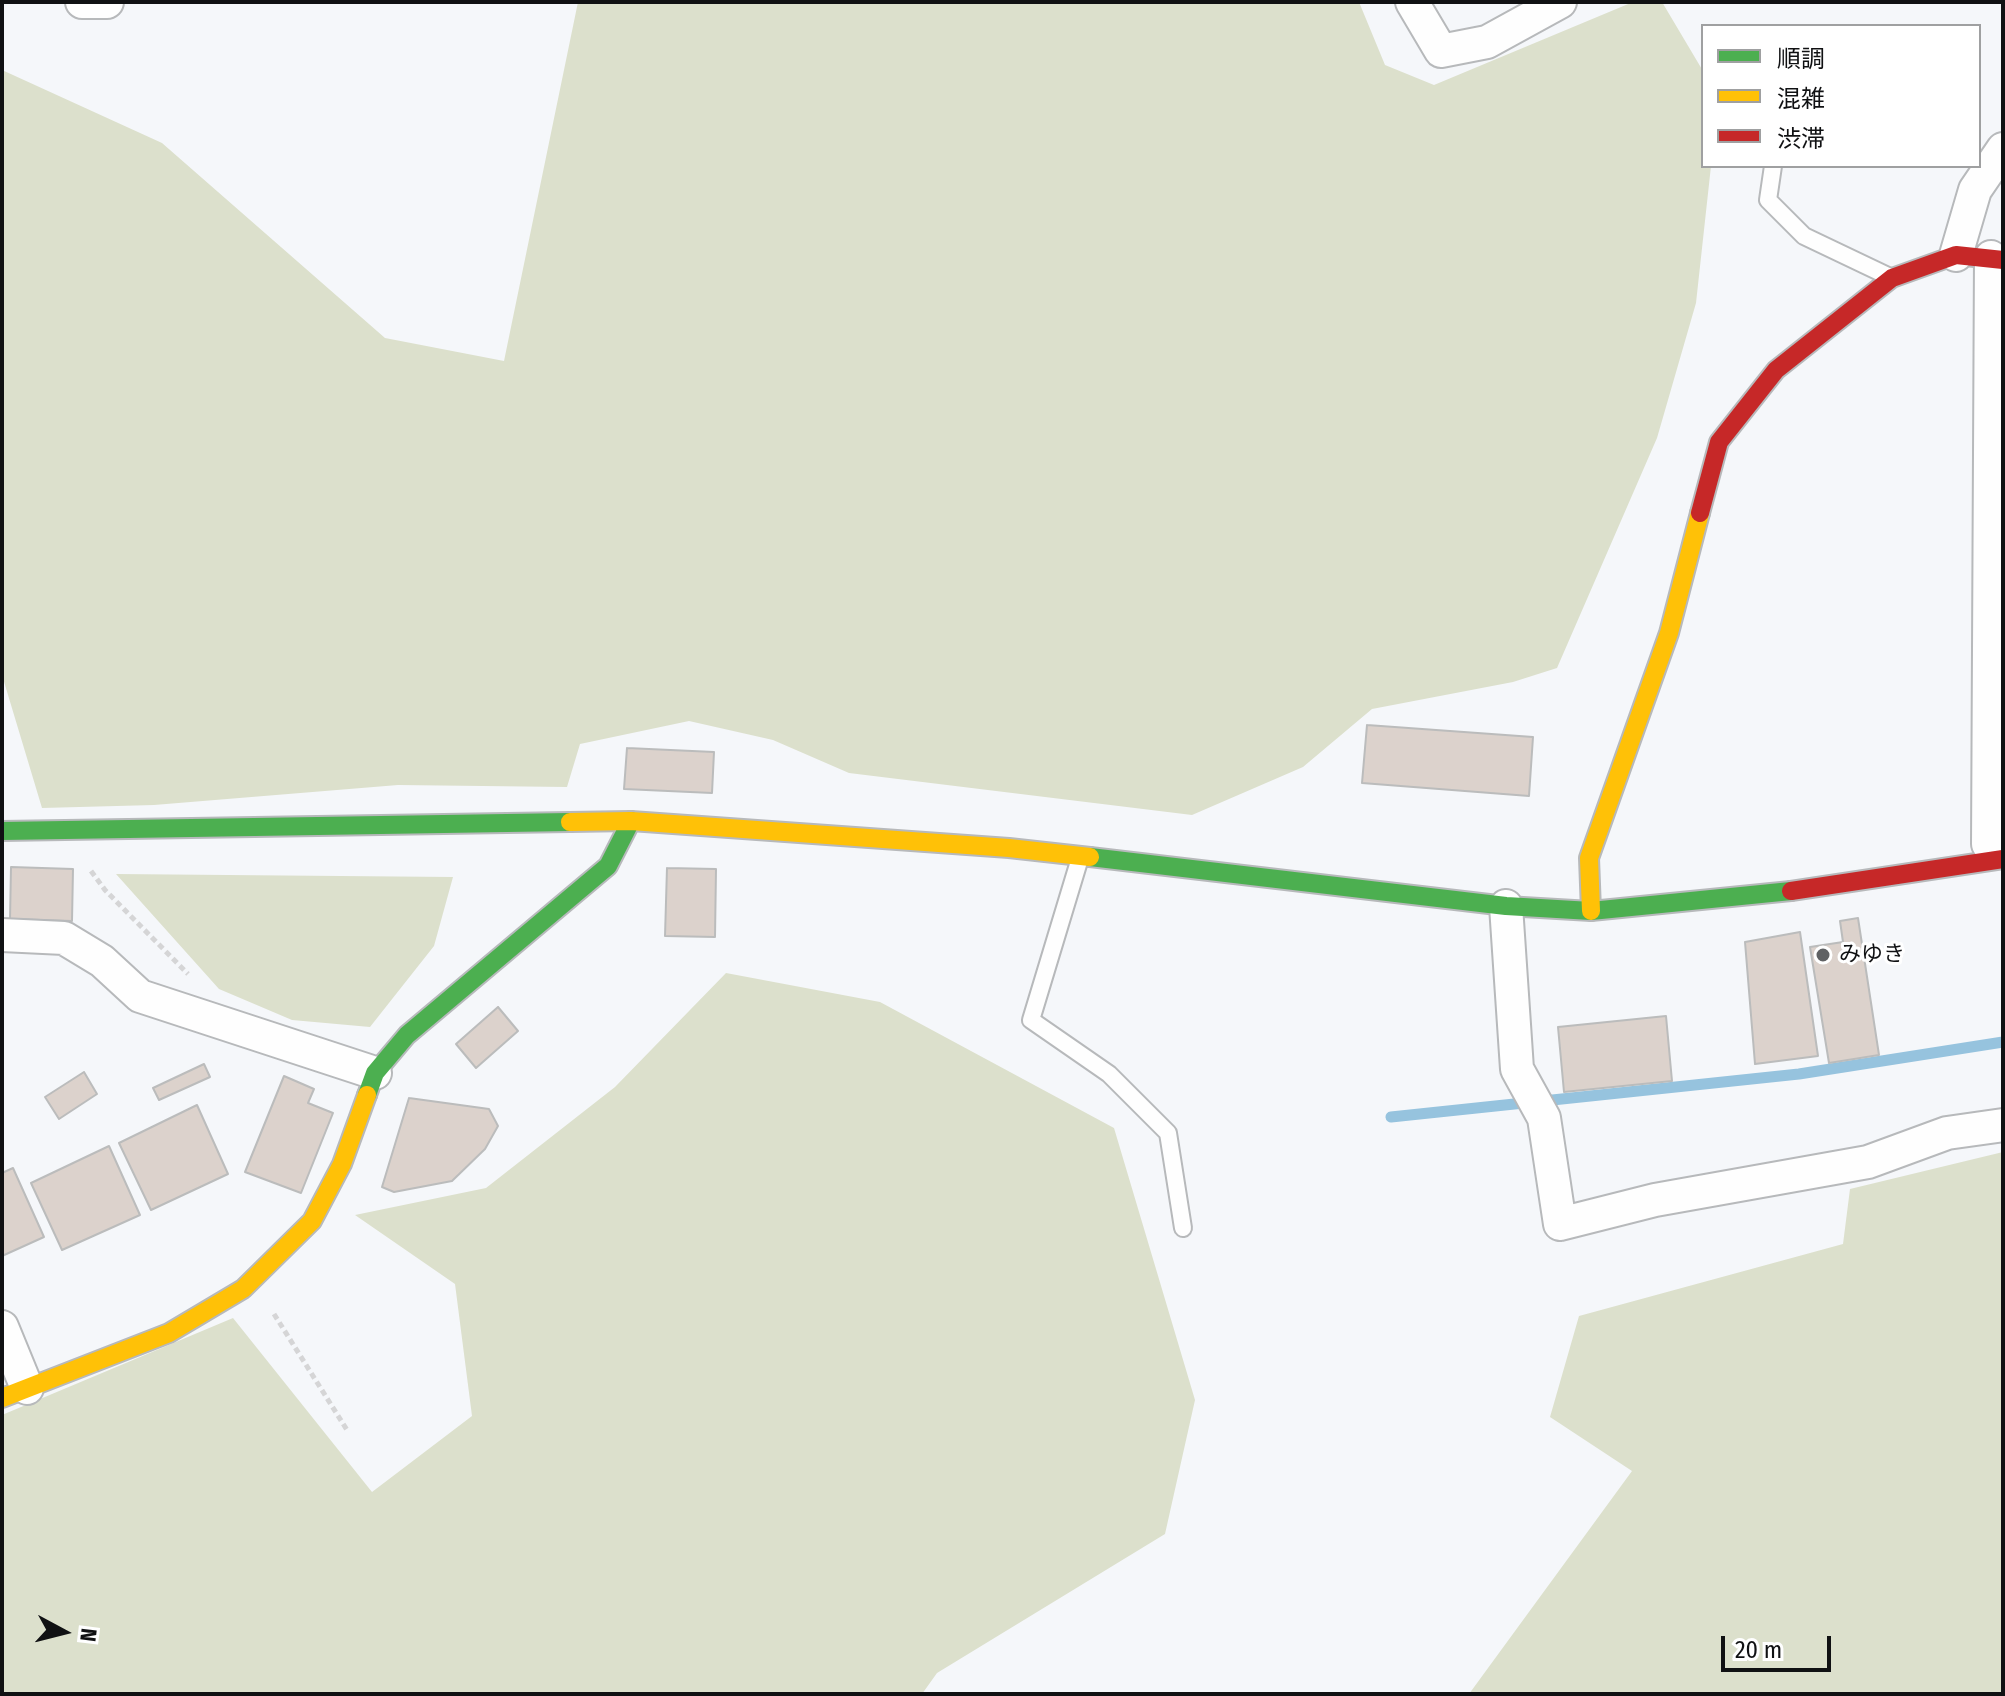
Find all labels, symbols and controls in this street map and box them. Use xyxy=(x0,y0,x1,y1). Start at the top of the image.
legend xyxy=(1701,24,1981,168)
text: 順調 xyxy=(1777,45,1825,73)
text: 混雑 xyxy=(1777,85,1825,113)
text: 渋滞 xyxy=(1777,125,1825,153)
place label: みゆき xyxy=(1839,942,1905,968)
marker: みゆき xyxy=(1814,946,1832,964)
north arrow xyxy=(24,1592,104,1672)
scale bar xyxy=(1725,1620,1835,1670)
text: N xyxy=(74,1627,103,1643)
text: 20 m xyxy=(1735,1636,1782,1664)

